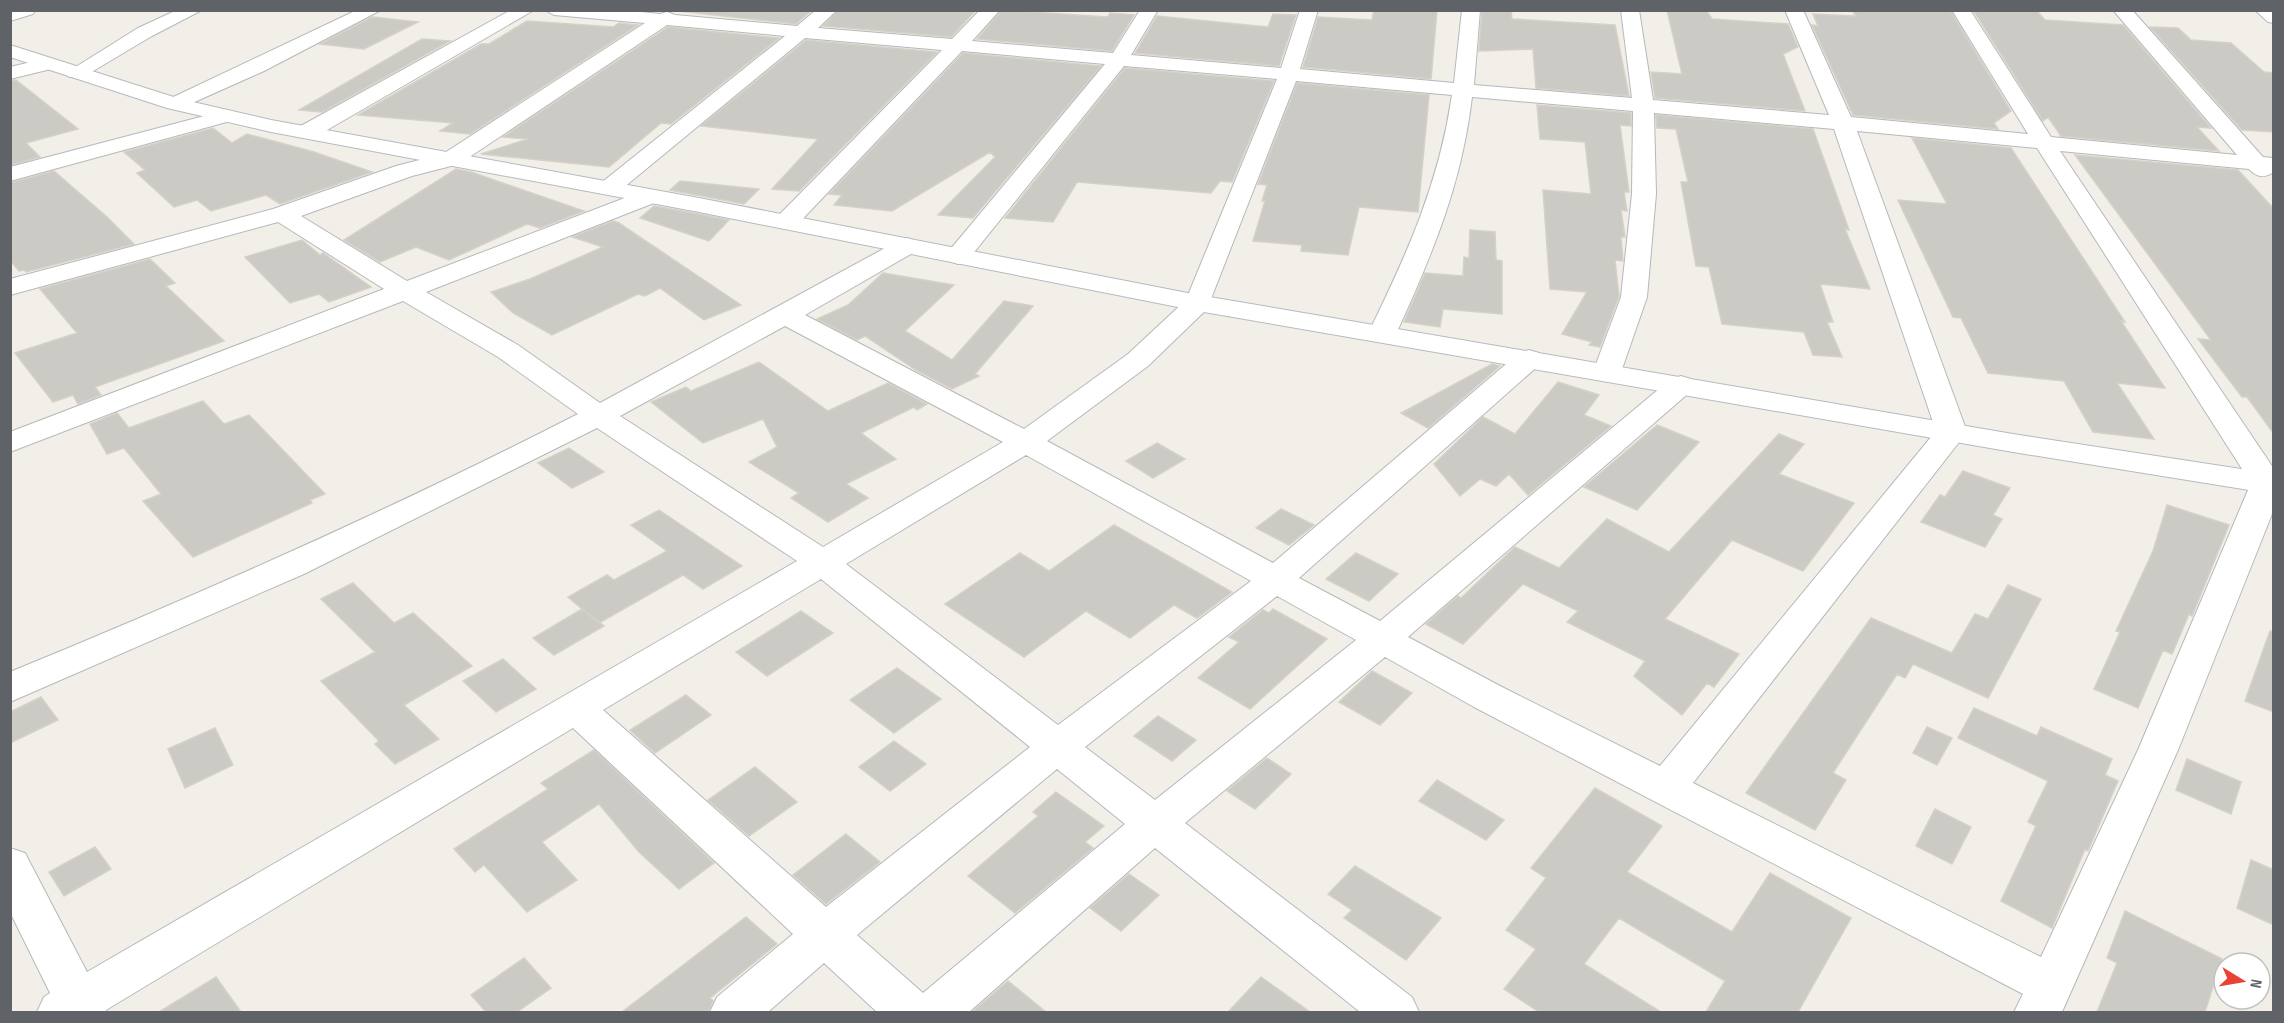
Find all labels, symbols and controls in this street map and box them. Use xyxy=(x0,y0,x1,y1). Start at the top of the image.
north arrow xyxy=(2212,951,2272,1011)
text: N xyxy=(2245,978,2265,990)

